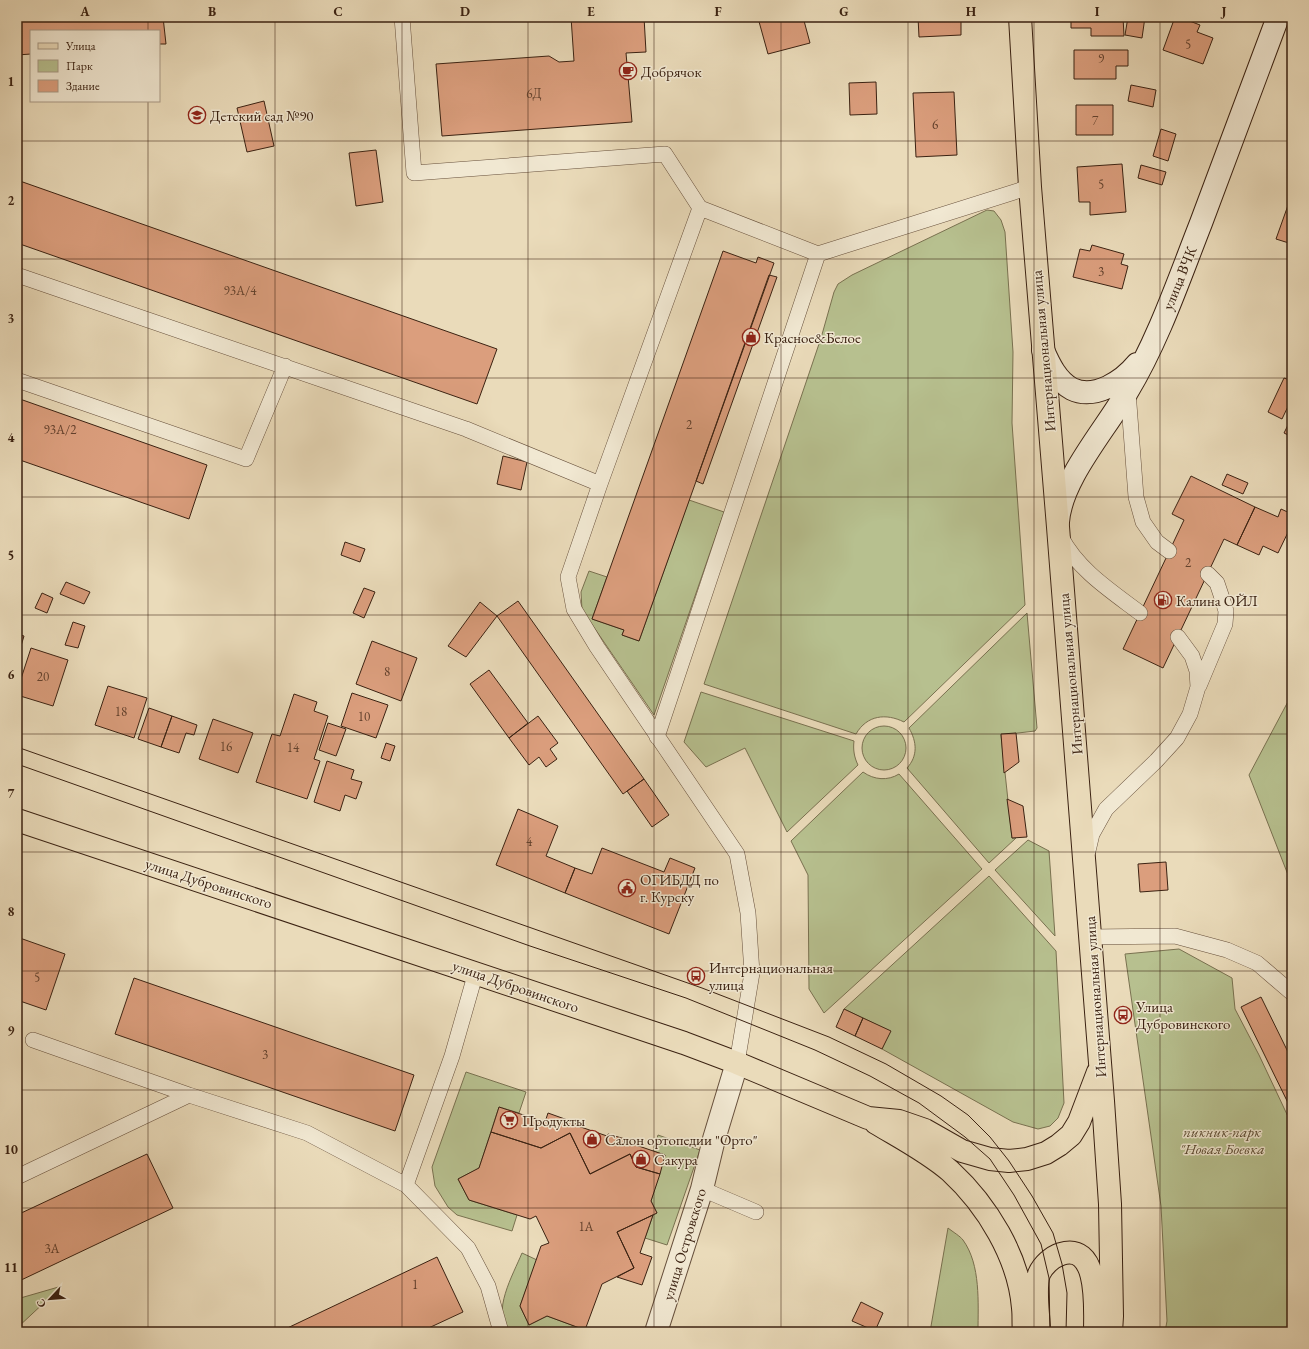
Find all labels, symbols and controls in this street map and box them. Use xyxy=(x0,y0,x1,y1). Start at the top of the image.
text: A xyxy=(79,3,90,20)
text: B xyxy=(208,3,216,20)
text: C xyxy=(333,3,343,20)
text: D xyxy=(460,3,470,20)
text: E xyxy=(587,3,595,20)
text: F xyxy=(714,3,722,20)
text: G xyxy=(839,3,849,20)
text: H xyxy=(966,3,977,20)
text: I xyxy=(1095,3,1100,20)
text: J xyxy=(1220,3,1227,20)
legend xyxy=(30,30,160,102)
house number: 5 xyxy=(1185,36,1191,53)
text: Улица xyxy=(65,38,96,54)
house number: 9 xyxy=(1098,50,1105,67)
text: Парк xyxy=(66,58,93,74)
cafe icon: Добрячок xyxy=(618,61,638,81)
place label: Добрячок xyxy=(641,62,702,81)
text: 1 xyxy=(8,73,15,90)
text: Здание xyxy=(66,78,100,94)
house number: 6Д xyxy=(526,85,542,102)
school or university icon: Детский сад №90 xyxy=(187,105,207,125)
place label: Детский сад №90 xyxy=(210,106,314,125)
house number: 7 xyxy=(1092,112,1099,129)
house number: 6 xyxy=(932,116,938,133)
house number: 5 xyxy=(1098,176,1104,193)
text: 2 xyxy=(8,192,15,209)
street label: улица ВЧК xyxy=(1158,243,1200,313)
house number: 3 xyxy=(1098,263,1104,280)
street label: Интернациональная улица xyxy=(1026,270,1060,432)
house number: 93А/4 xyxy=(224,282,257,299)
text: 3 xyxy=(8,310,15,327)
shop icon: Красное&Белое xyxy=(741,327,761,347)
place label: Красное&Белое xyxy=(764,328,861,347)
house number: 2 xyxy=(686,416,693,433)
house number: 93А/2 xyxy=(44,421,77,438)
text: 4 xyxy=(8,429,15,446)
text: 5 xyxy=(8,547,14,564)
house number: 2 xyxy=(1185,554,1192,571)
fuel station icon: Калина ОЙЛ xyxy=(1153,590,1173,610)
place label: Калина ОЙЛ xyxy=(1176,591,1258,610)
street label: Интернациональная улица xyxy=(1053,593,1087,755)
house number: 8 xyxy=(384,663,390,680)
text: 6 xyxy=(8,666,15,683)
house number: 20 xyxy=(37,668,49,685)
house number: 18 xyxy=(115,703,127,720)
house number: 10 xyxy=(358,708,370,725)
house number: 16 xyxy=(220,738,232,755)
house number: 14 xyxy=(287,739,300,756)
text: 7 xyxy=(8,785,15,802)
house number: 4 xyxy=(526,833,533,850)
street label: улица Дубровинского xyxy=(143,853,275,913)
place label: ОГИБДД по г. Курску xyxy=(640,870,719,906)
public building icon: ОГИБДД по г. Курску xyxy=(617,878,637,898)
text: 8 xyxy=(8,903,15,920)
street label: Интернациональная улица xyxy=(1080,916,1110,1078)
street label: улица Дубровинского xyxy=(450,955,582,1017)
place label: Интернациональная улица xyxy=(709,958,833,994)
bus stop icon: Интернациональная улица xyxy=(686,966,706,986)
house number: 5 xyxy=(34,969,40,986)
place label: Улица Дубровинского xyxy=(1135,997,1230,1033)
bus stop icon: Улица Дубровинского xyxy=(1113,1005,1133,1025)
text: 9 xyxy=(8,1022,15,1039)
house number: 3 xyxy=(262,1046,268,1063)
supermarket icon: Продукты xyxy=(499,1110,519,1130)
place label: Продукты xyxy=(522,1111,585,1130)
park label: пикник-парк "Новая Боевка xyxy=(1179,1122,1265,1158)
shop icon: Салон ортопедии "Орто" xyxy=(582,1129,602,1149)
place label: Салон ортопедии "Орто" xyxy=(605,1130,758,1149)
text: 10 xyxy=(4,1141,18,1158)
shop icon: Сакура xyxy=(631,1149,651,1169)
place label: Сакура xyxy=(654,1150,698,1169)
street label: улица Островского xyxy=(658,1186,710,1302)
house number: 1А xyxy=(578,1218,595,1235)
house number: 3А xyxy=(44,1240,61,1257)
text: 11 xyxy=(4,1259,18,1276)
house number: 1 xyxy=(412,1276,418,1293)
north arrow xyxy=(30,1279,70,1319)
text: С xyxy=(33,1297,49,1310)

